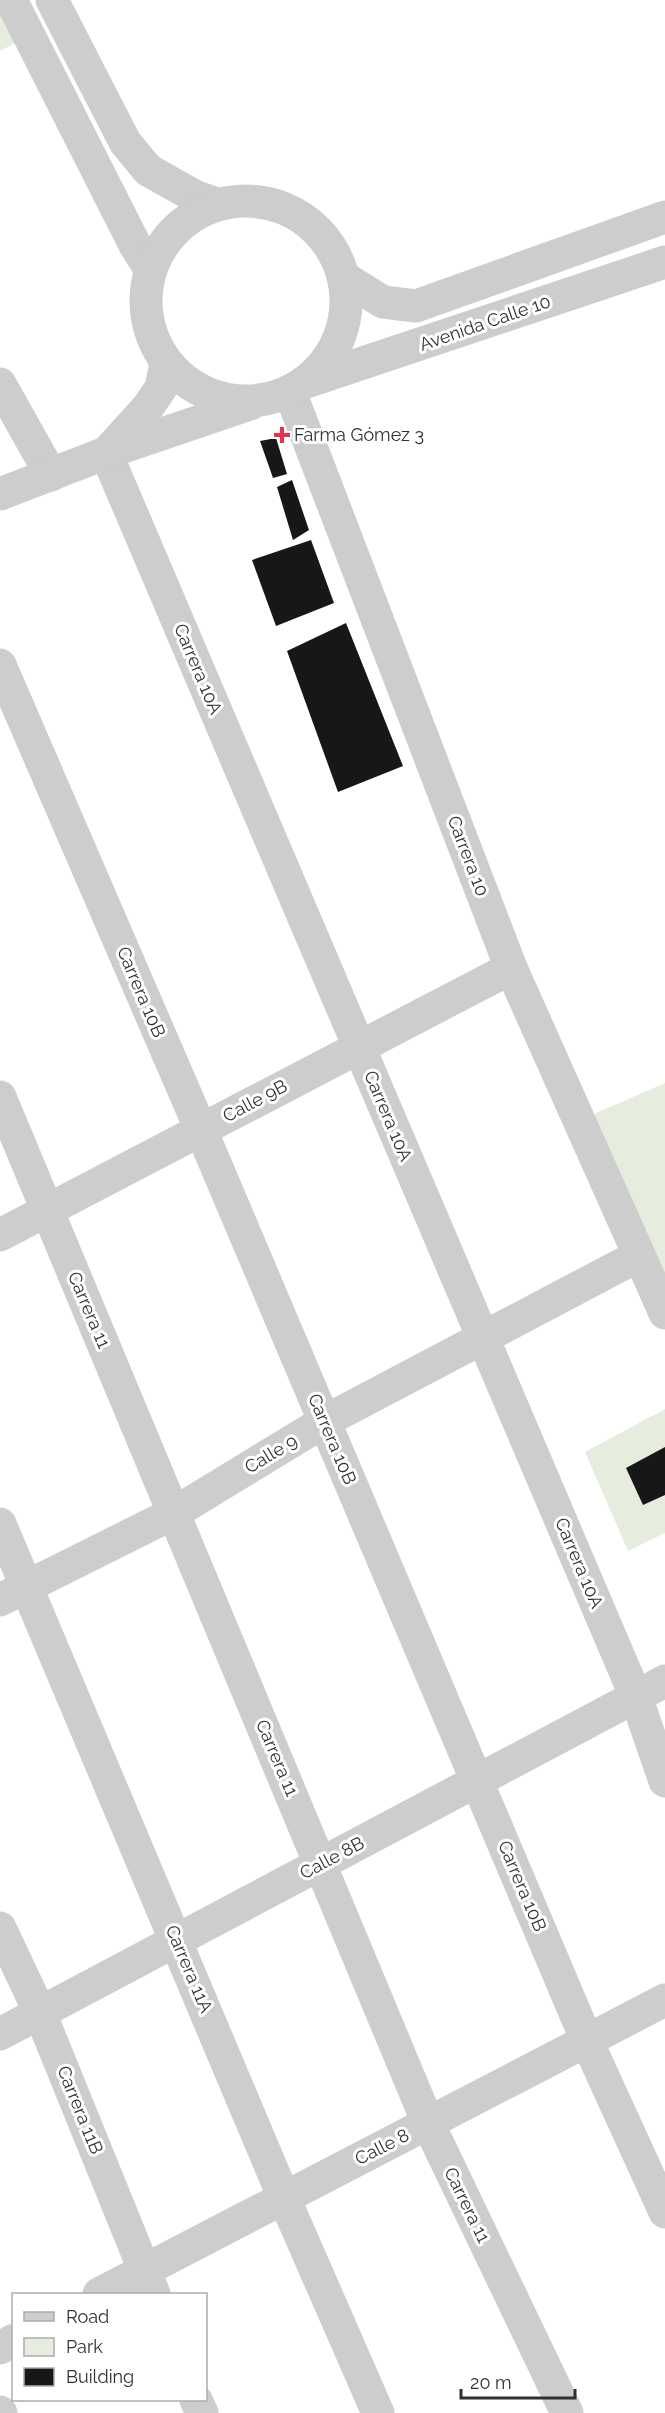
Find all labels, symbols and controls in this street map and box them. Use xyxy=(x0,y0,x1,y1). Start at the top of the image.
street label: Avenida Calle 10 xyxy=(417,290,553,355)
place label: Farma Gómez 3 xyxy=(294,424,424,445)
marker: Farma Gómez 3 xyxy=(275,428,289,442)
street label: Carrera 10A xyxy=(170,620,227,717)
street label: Carrera 10 xyxy=(444,813,493,899)
street label: Carrera 10B xyxy=(113,943,170,1040)
street label: Carrera 10A xyxy=(360,1067,417,1164)
street label: Calle 9B xyxy=(219,1075,290,1126)
street label: Carrera 11 xyxy=(64,1268,115,1352)
street label: Carrera 10B xyxy=(304,1390,361,1487)
street label: Calle 9 xyxy=(241,1430,301,1477)
street label: Carrera 10A xyxy=(551,1514,608,1611)
street label: Carrera 11 xyxy=(252,1716,303,1800)
street label: Calle 8B xyxy=(296,1832,368,1883)
street label: Carrera 10B xyxy=(494,1837,551,1934)
street label: Carrera 11A xyxy=(162,1922,217,2016)
street label: Carrera 11B xyxy=(53,2063,108,2157)
street label: Calle 8 xyxy=(351,2124,412,2169)
street label: Carrera 11 xyxy=(440,2164,495,2246)
legend xyxy=(12,2293,207,2401)
text: Road xyxy=(66,2306,109,2327)
text: Park xyxy=(66,2336,103,2357)
scale bar xyxy=(461,2362,575,2400)
text: Building xyxy=(66,2366,134,2387)
text: 20 m xyxy=(470,2372,512,2393)

